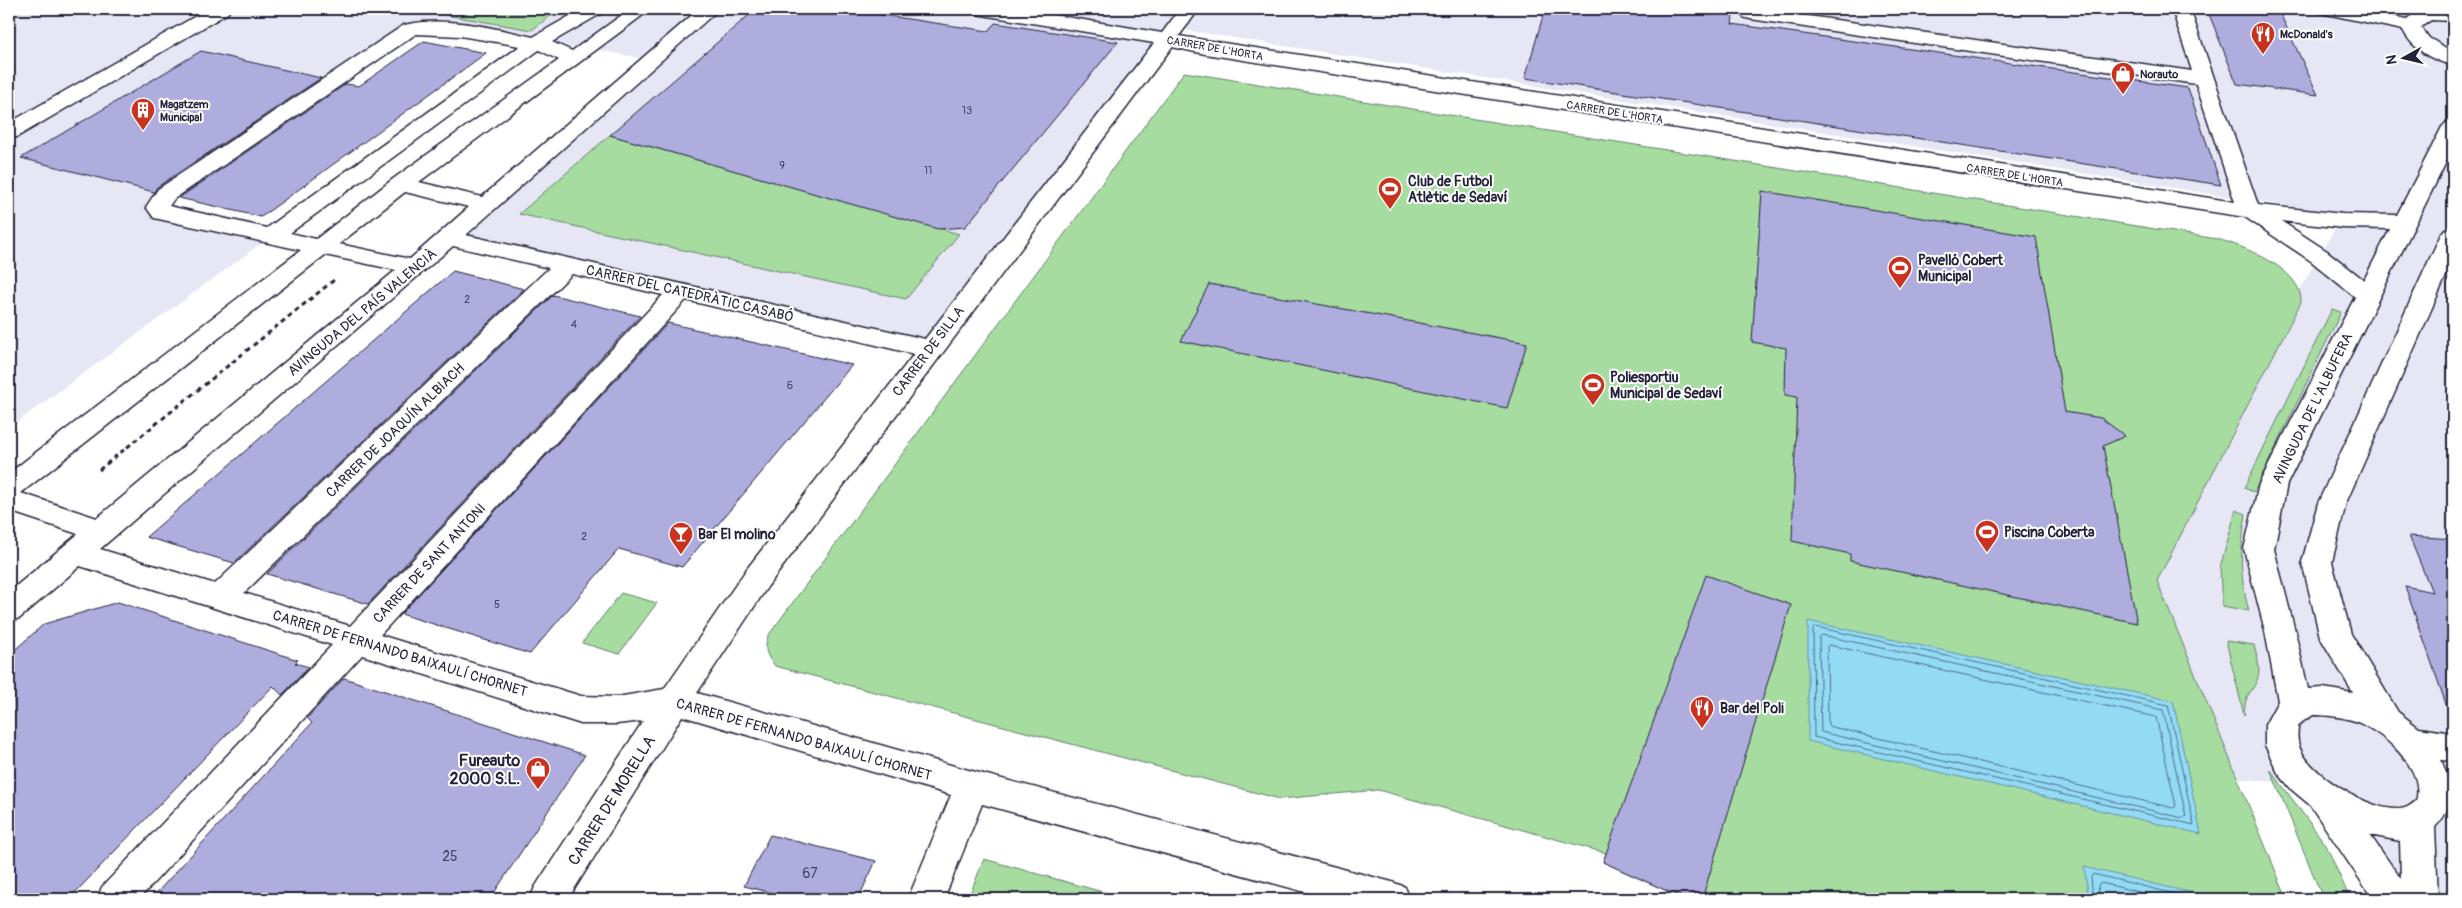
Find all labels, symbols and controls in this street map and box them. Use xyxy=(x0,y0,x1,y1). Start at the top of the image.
restaurant icon: McDonald's xyxy=(2250,21,2276,55)
place label: McDonald's xyxy=(2280,28,2333,41)
north arrow xyxy=(2380,32,2430,82)
street label: CARRER DE L'HORTA xyxy=(1166,34,1264,63)
text: N xyxy=(2383,54,2401,66)
shop icon: Norauto xyxy=(2110,61,2136,95)
place label: Norauto xyxy=(2140,68,2178,81)
building icon: Magatzem Municipal xyxy=(130,97,156,131)
place label: Magatzem Municipal xyxy=(160,98,209,124)
street label: CARRER DE L'HORTA xyxy=(1566,98,1664,127)
house number: 13 xyxy=(962,104,972,117)
house number: 9 xyxy=(779,159,785,172)
street label: CARRER DE L'HORTA xyxy=(1966,161,2064,190)
house number: 11 xyxy=(924,164,932,177)
place label: Club de Futbol Atlètic de Sedaví xyxy=(1408,173,1507,206)
sports icon: Club de Futbol Atlètic de Sedaví xyxy=(1377,176,1403,210)
street label: AVINGUDA DEL PAÍS VALENCIÀ xyxy=(284,244,440,380)
place label: Pavelló Cobert Municipal xyxy=(1918,252,2003,285)
sports icon: Pavelló Cobert Municipal xyxy=(1887,255,1913,289)
street label: CARRER DEL CATEDRÀTIC CASABÓ xyxy=(584,260,796,326)
house number: 2 xyxy=(464,293,470,306)
street label: CARRER DE SILLA xyxy=(889,303,968,400)
house number: 4 xyxy=(571,318,578,331)
street label: AVINGUDA DE L'ALBUFERA xyxy=(2269,330,2356,486)
street label: CARRER DE JOAQUÍN ALBIACH xyxy=(322,359,468,501)
place label: Poliesportiu Municipal de Sedaví xyxy=(1610,369,1722,402)
sports icon: Poliesportiu Municipal de Sedaví xyxy=(1580,372,1606,406)
house number: 6 xyxy=(787,379,793,392)
street label: CARRER DE SANT ANTONI xyxy=(369,500,489,627)
sports icon: Piscina Coberta xyxy=(1974,519,2000,553)
bar icon: Bar El molino xyxy=(668,521,694,555)
place label: Piscina Coberta xyxy=(2004,524,2095,541)
place label: Bar El molino xyxy=(698,526,776,543)
house number: 2 xyxy=(581,530,587,543)
house number: 5 xyxy=(494,598,500,611)
street label: CARRER DE FERNANDO BAIXAULÍ CHORNET xyxy=(271,606,530,700)
street label: CARRER DE FERNANDO BAIXAULÍ CHORNET xyxy=(674,694,934,784)
restaurant icon: Bar del Poli xyxy=(1689,695,1715,729)
place label: Bar del Poli xyxy=(1720,700,1784,717)
street label: CARRER DE MORELLA xyxy=(564,732,660,869)
place label: Fureauto 2000 S.L. xyxy=(449,751,520,789)
shop icon: Fureauto 2000 S.L. xyxy=(525,756,551,790)
house number: 25 xyxy=(442,848,458,865)
house number: 67 xyxy=(802,865,818,882)

